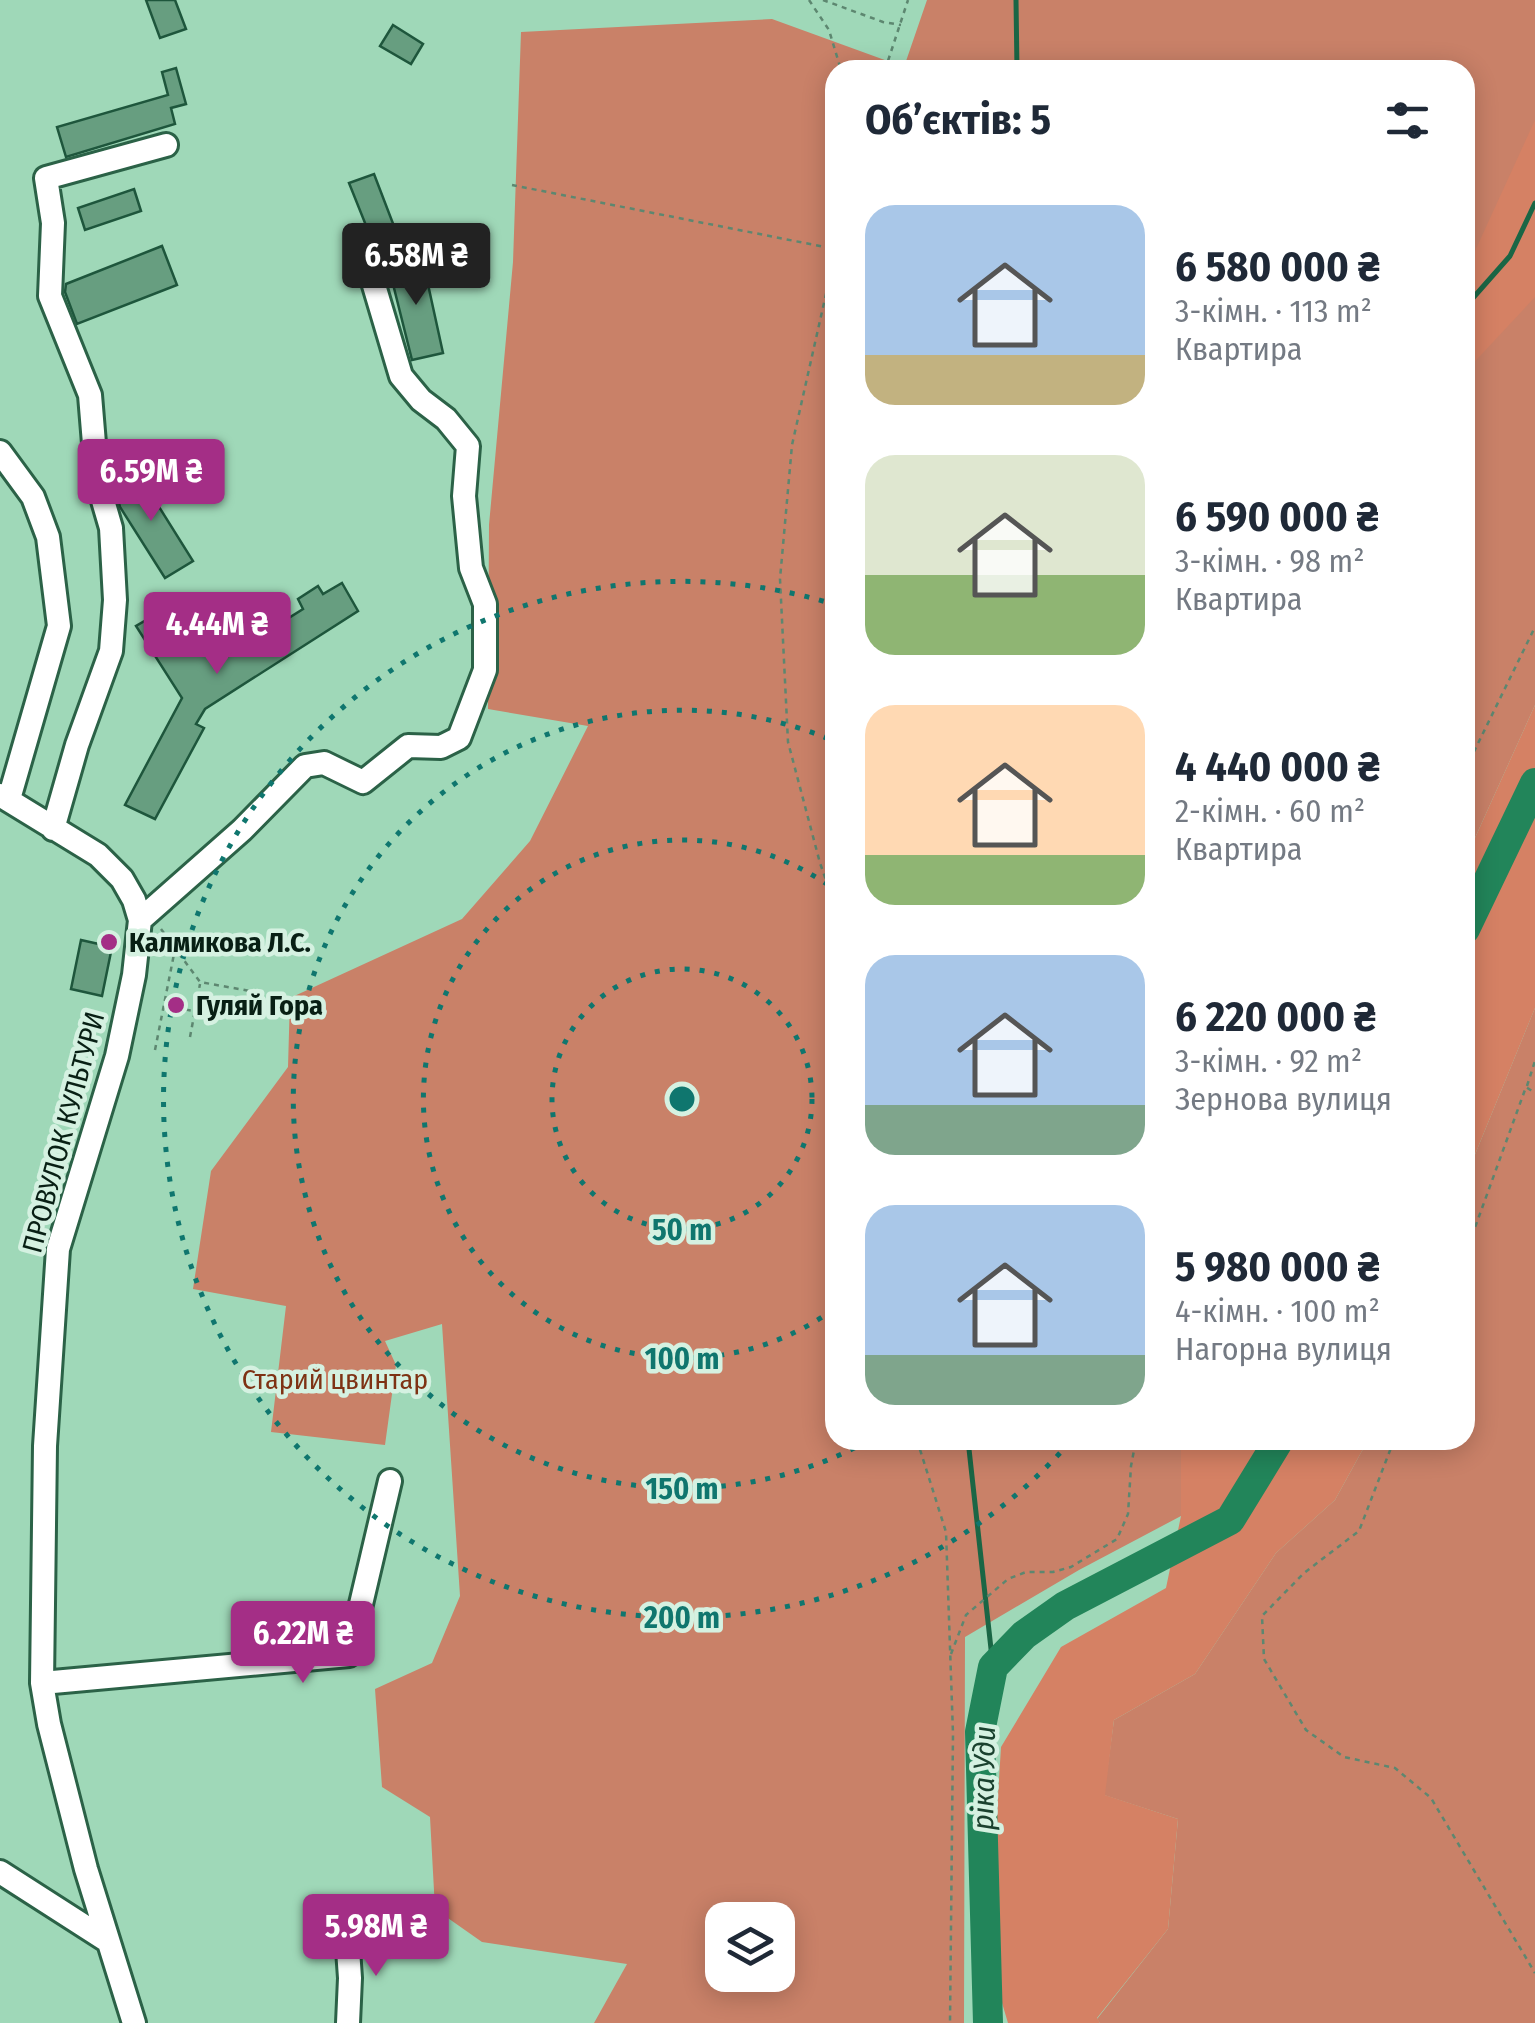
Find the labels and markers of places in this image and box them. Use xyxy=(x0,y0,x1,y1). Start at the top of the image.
pin: 6.58M ₴ xyxy=(324,223,508,308)
pin: 6.59M ₴ xyxy=(59,439,243,524)
pin: 4.44M ₴ xyxy=(125,592,309,677)
place label: Калмикова Л.С. xyxy=(129,926,311,959)
marker: Калмикова Л.С. xyxy=(98,931,120,953)
place label: Гуляй Гора xyxy=(196,989,323,1022)
marker: Гуляй Гора xyxy=(165,994,187,1016)
centre of rings xyxy=(664,1081,700,1117)
pin: 6.22M ₴ xyxy=(211,1601,395,1686)
pin: 5.98M ₴ xyxy=(284,1894,468,1979)

